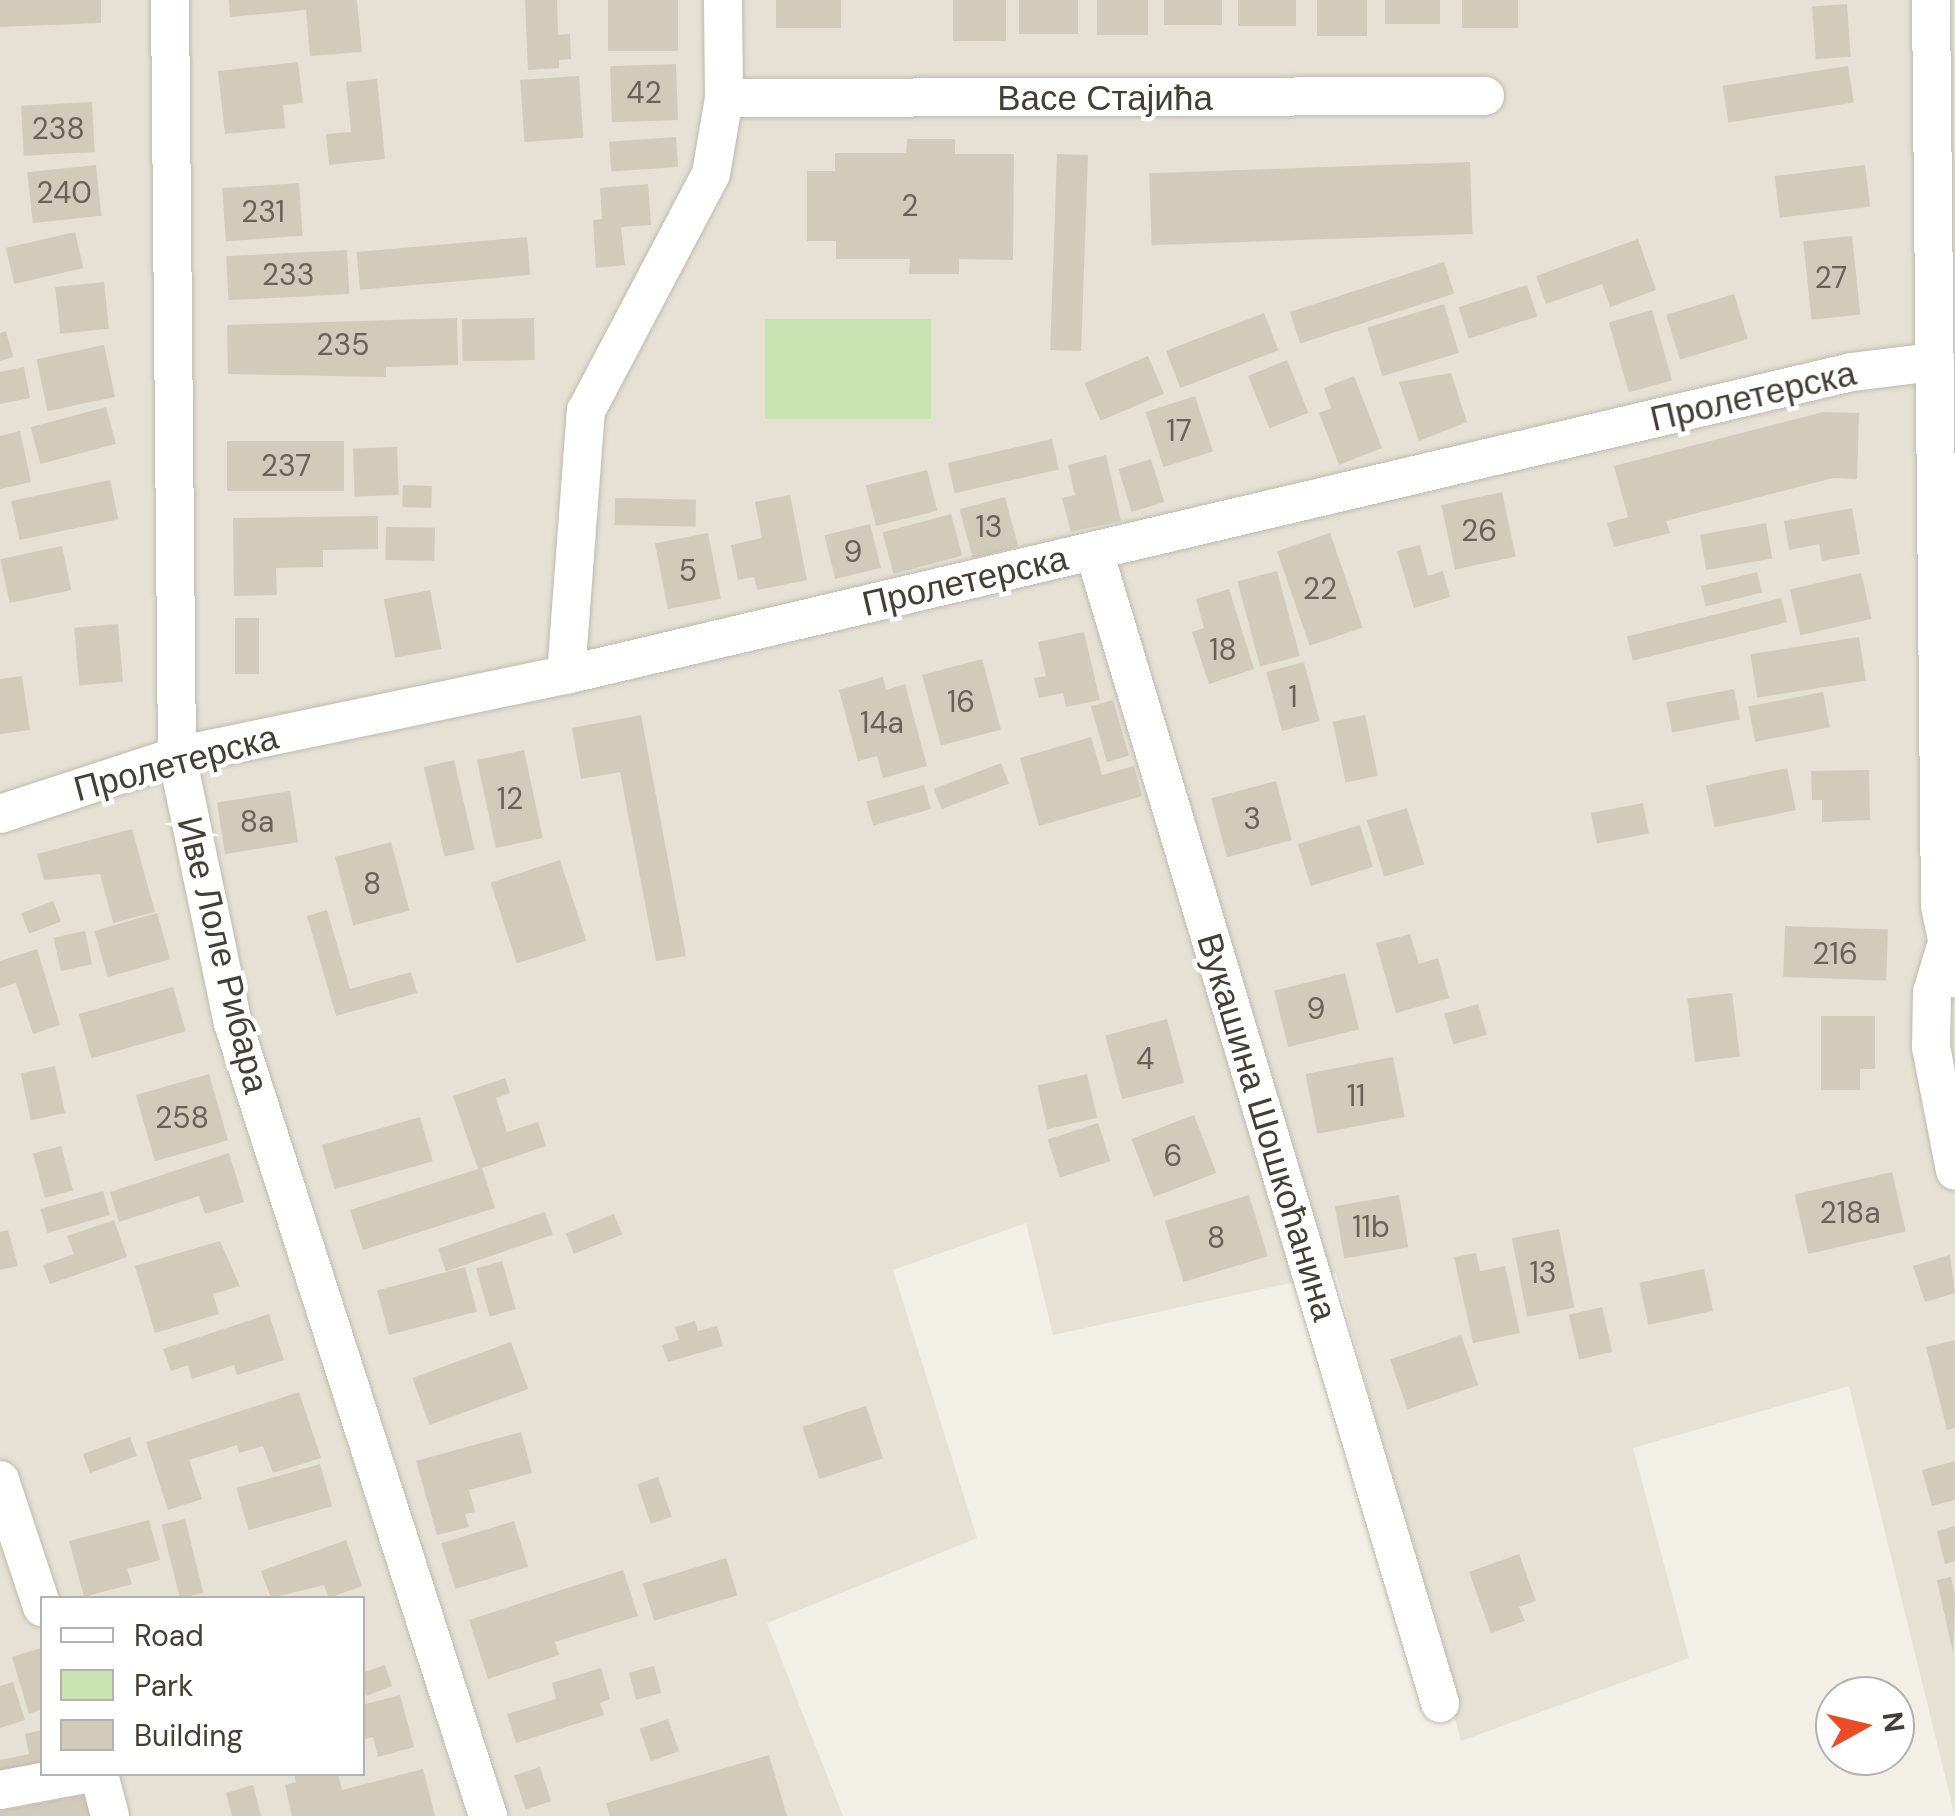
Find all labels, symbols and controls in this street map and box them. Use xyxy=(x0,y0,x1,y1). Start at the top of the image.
house number: 42 xyxy=(626,75,662,111)
street label: Васе Стајића xyxy=(997,77,1213,119)
house number: 238 xyxy=(31,111,85,147)
house number: 240 xyxy=(36,175,92,211)
house number: 2 xyxy=(901,188,919,224)
house number: 231 xyxy=(241,194,285,230)
house number: 233 xyxy=(262,257,314,293)
house number: 27 xyxy=(1815,260,1847,296)
house number: 235 xyxy=(316,327,370,363)
street label: Пролетерска xyxy=(1646,352,1860,440)
house number: 17 xyxy=(1166,413,1192,449)
house number: 237 xyxy=(261,448,311,484)
house number: 13 xyxy=(975,509,1003,545)
house number: 26 xyxy=(1461,513,1497,549)
house number: 9 xyxy=(844,534,862,570)
street label: Пролетерска xyxy=(858,537,1072,625)
house number: 5 xyxy=(679,553,697,589)
house number: 22 xyxy=(1303,571,1337,607)
house number: 18 xyxy=(1209,632,1237,668)
house number: 1 xyxy=(1288,679,1298,715)
house number: 16 xyxy=(947,684,975,720)
house number: 14a xyxy=(860,705,904,741)
street label: Пролетерска xyxy=(69,716,283,810)
house number: 12 xyxy=(497,781,523,817)
house number: 3 xyxy=(1243,801,1261,837)
house number: 8a xyxy=(240,804,274,840)
street label: Иве Лоле Рибара xyxy=(168,812,278,1098)
house number: 8 xyxy=(363,866,381,902)
street label: Вукашина Шошкоћанина xyxy=(1188,928,1346,1326)
house number: 216 xyxy=(1812,936,1858,972)
house number: 9 xyxy=(1307,991,1325,1027)
house number: 4 xyxy=(1136,1041,1154,1077)
house number: 11 xyxy=(1347,1078,1365,1114)
house number: 258 xyxy=(155,1100,209,1136)
house number: 6 xyxy=(1164,1138,1182,1174)
house number: 218a xyxy=(1819,1195,1881,1231)
house number: 11b xyxy=(1352,1209,1390,1245)
house number: 8 xyxy=(1207,1220,1225,1256)
house number: 13 xyxy=(1529,1255,1557,1291)
legend xyxy=(40,1596,365,1776)
text: Road xyxy=(134,1616,204,1655)
text: Park xyxy=(134,1666,193,1705)
north arrow xyxy=(1815,1676,1915,1776)
text: N xyxy=(1873,1709,1913,1735)
text: Building xyxy=(134,1716,243,1755)

